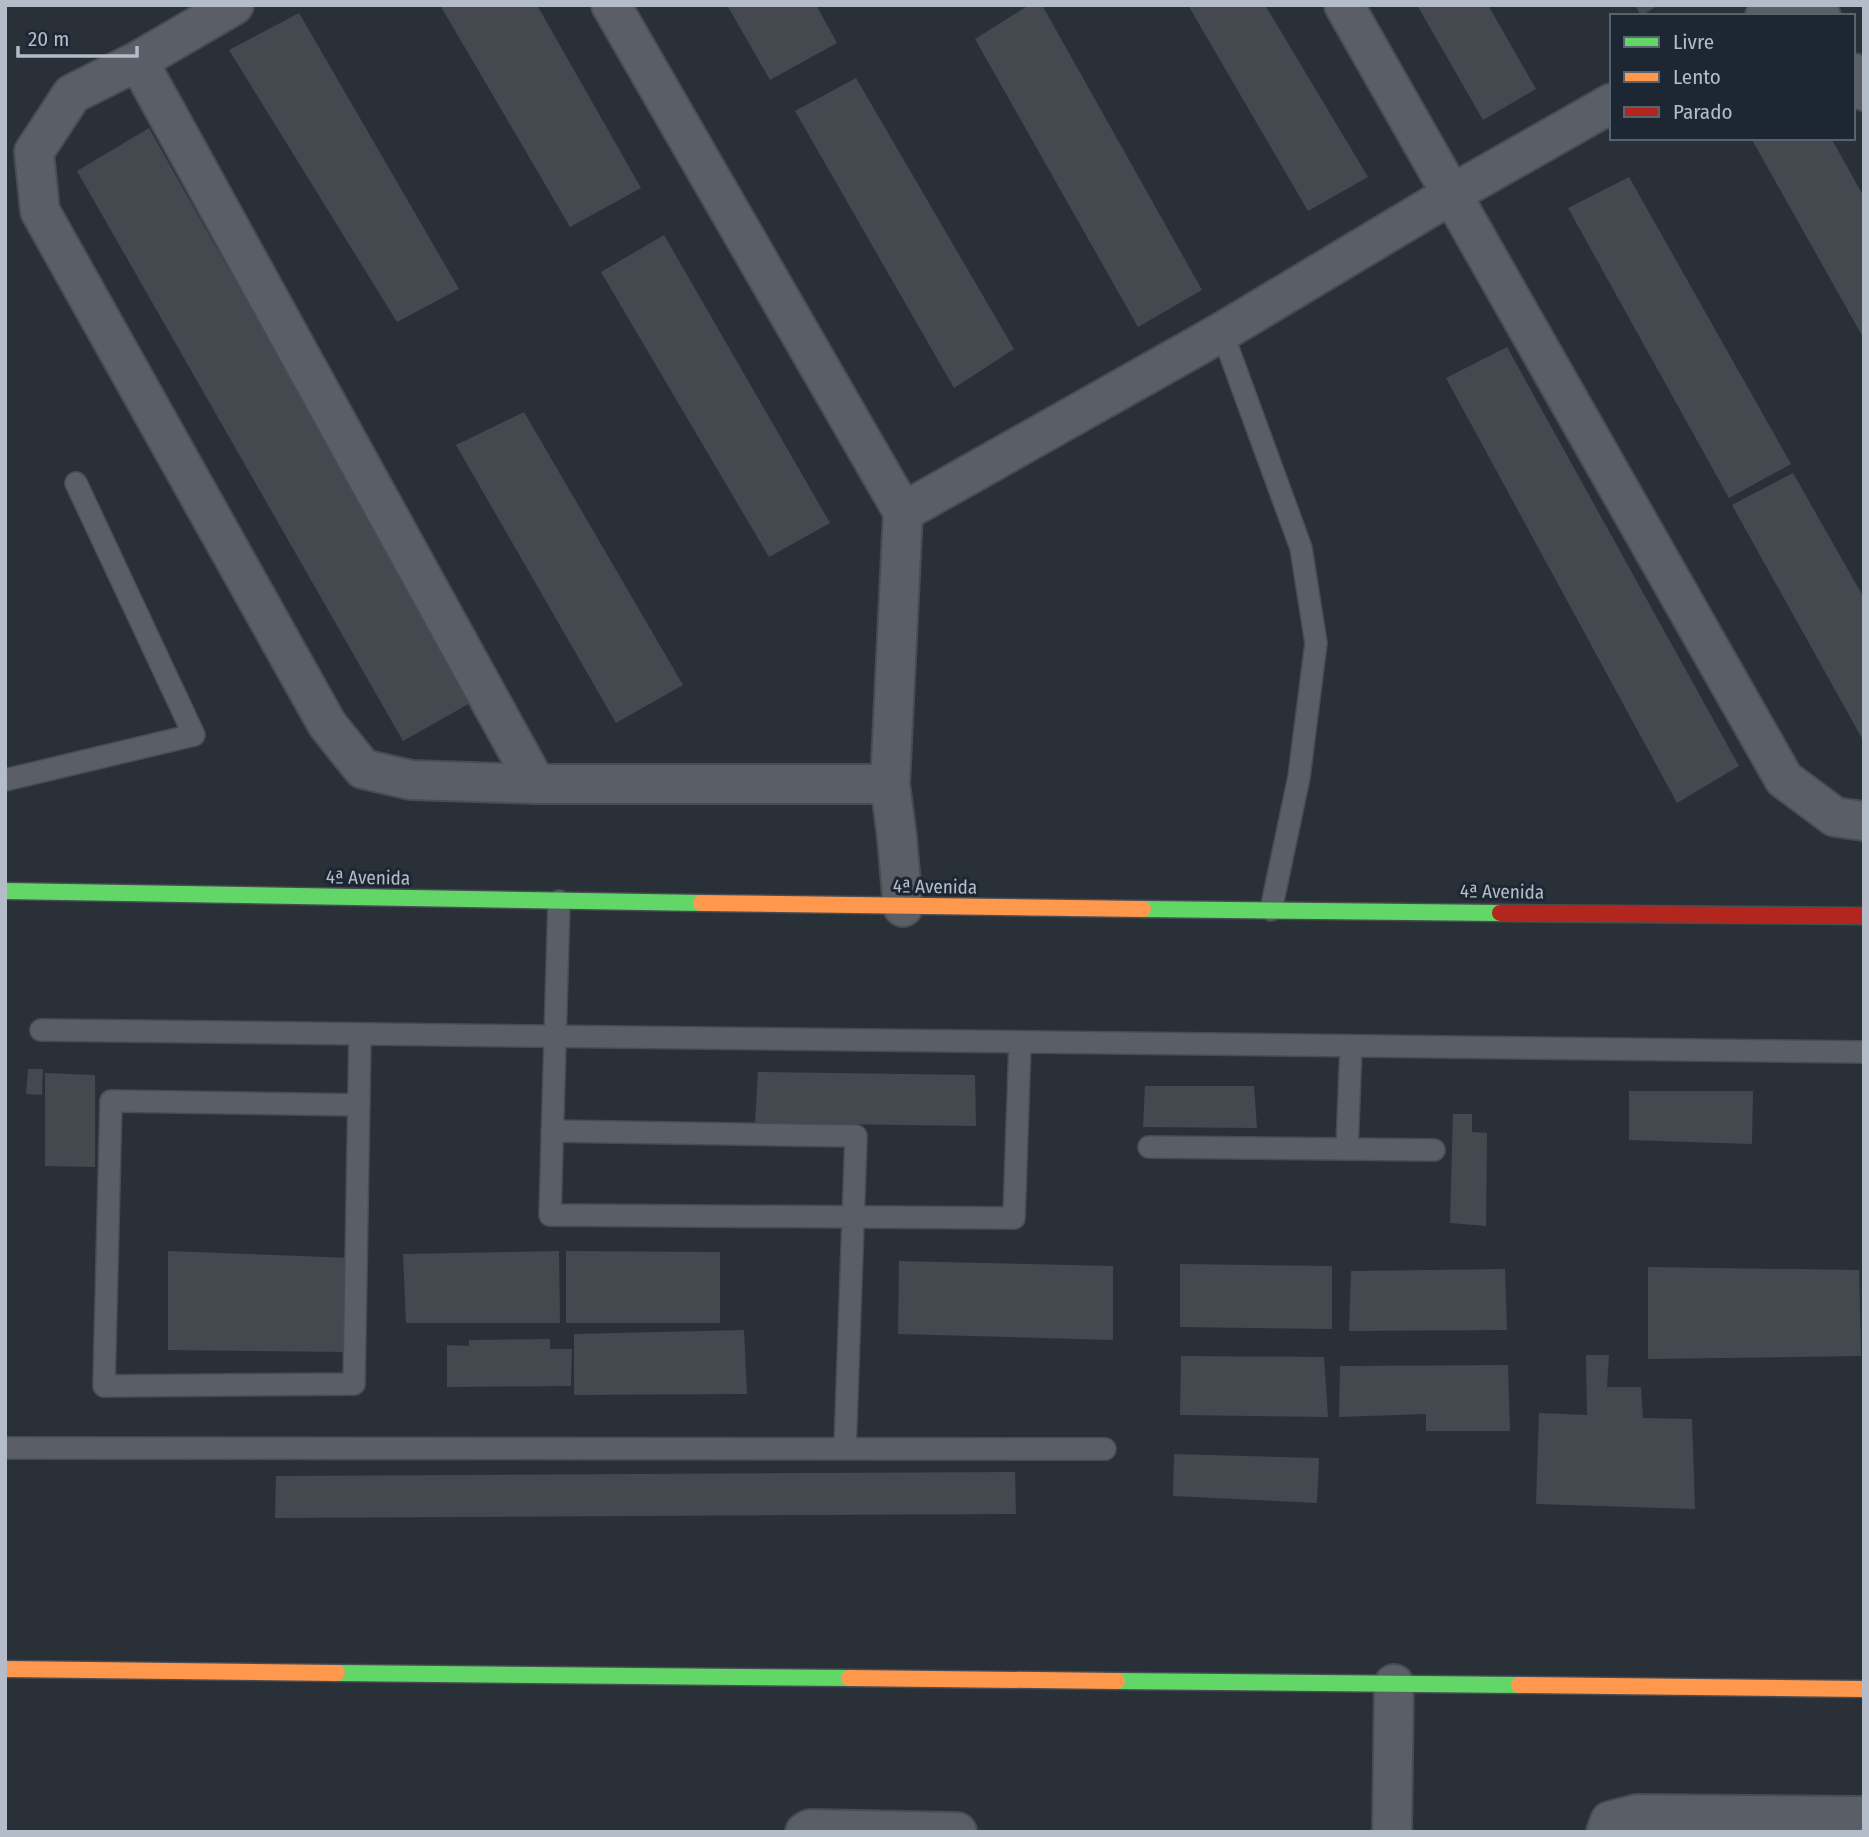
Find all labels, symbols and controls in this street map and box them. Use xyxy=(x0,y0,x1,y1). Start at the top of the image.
scale bar xyxy=(18,14,136,58)
legend xyxy=(1610,14,1855,140)
text: 20 m xyxy=(28,26,69,52)
text: Livre xyxy=(1673,29,1714,55)
text: Lento xyxy=(1673,64,1721,90)
text: Parado xyxy=(1673,99,1732,125)
street label: 4ª Avenida xyxy=(326,865,410,890)
street label: 4ª Avenida xyxy=(893,874,977,899)
street label: 4ª Avenida xyxy=(1460,879,1544,904)

